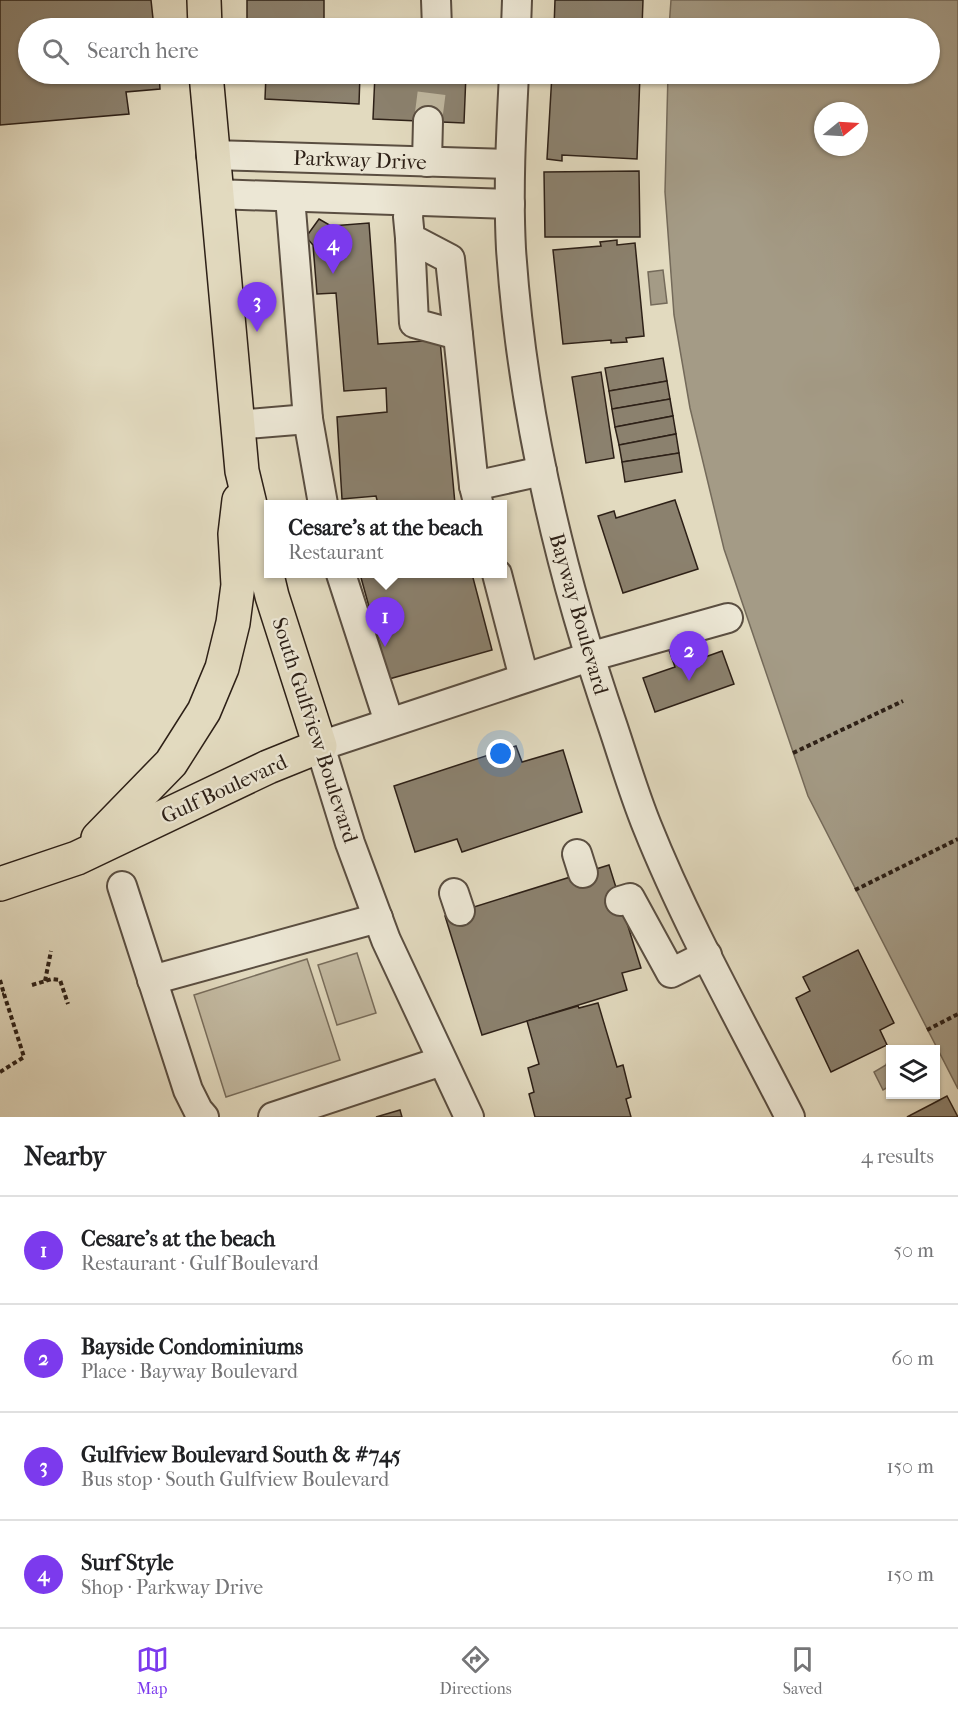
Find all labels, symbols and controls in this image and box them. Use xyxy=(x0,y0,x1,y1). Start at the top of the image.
search box xyxy=(18,18,940,84)
icon: search xyxy=(39,35,72,68)
text: Search here xyxy=(87,38,199,64)
north arrow xyxy=(814,102,868,156)
street label: Parkway Drive xyxy=(293,146,427,174)
pin: 4 xyxy=(314,224,352,274)
pin: 3 xyxy=(238,282,276,332)
popup xyxy=(264,500,507,578)
text: Cesare's at the beach xyxy=(288,515,483,541)
street label: Bayway Boulevard xyxy=(544,531,614,698)
text: Restaurant xyxy=(288,541,384,564)
pin: 1 xyxy=(366,598,404,647)
street label: South Gulfview Boulevard xyxy=(267,614,363,846)
pin: 2 xyxy=(670,632,708,681)
your location xyxy=(486,739,515,768)
street label: Gulf Boulevard xyxy=(157,749,291,829)
map controls xyxy=(886,1045,940,1099)
button: layers xyxy=(886,1045,940,1099)
text: Nearby xyxy=(24,1141,106,1172)
text: 4 results xyxy=(861,1145,934,1168)
text: Cesare's at the beach xyxy=(81,1226,275,1252)
text: 1 xyxy=(40,1239,47,1262)
text: 50 m xyxy=(893,1239,934,1262)
text: Restaurant · Gulf Boulevard xyxy=(81,1252,319,1275)
text: Bayside Condominiums xyxy=(81,1334,303,1360)
text: 2 xyxy=(38,1347,49,1370)
text: 60 m xyxy=(891,1347,934,1370)
text: Place · Bayway Boulevard xyxy=(81,1360,298,1383)
text: Gulfview Boulevard South & #745 xyxy=(81,1442,401,1468)
text: 3 xyxy=(39,1455,48,1478)
text: 150 m xyxy=(886,1455,934,1478)
text: Bus stop · South Gulfview Boulevard xyxy=(81,1468,389,1491)
text: Surf Style xyxy=(81,1550,174,1576)
text: 4 xyxy=(38,1563,49,1586)
text: 150 m xyxy=(886,1563,934,1586)
text: Shop · Parkway Drive xyxy=(81,1576,263,1599)
tab: Map xyxy=(136,1643,169,1698)
tab: Directions xyxy=(440,1643,512,1698)
tab: Saved xyxy=(783,1643,822,1698)

